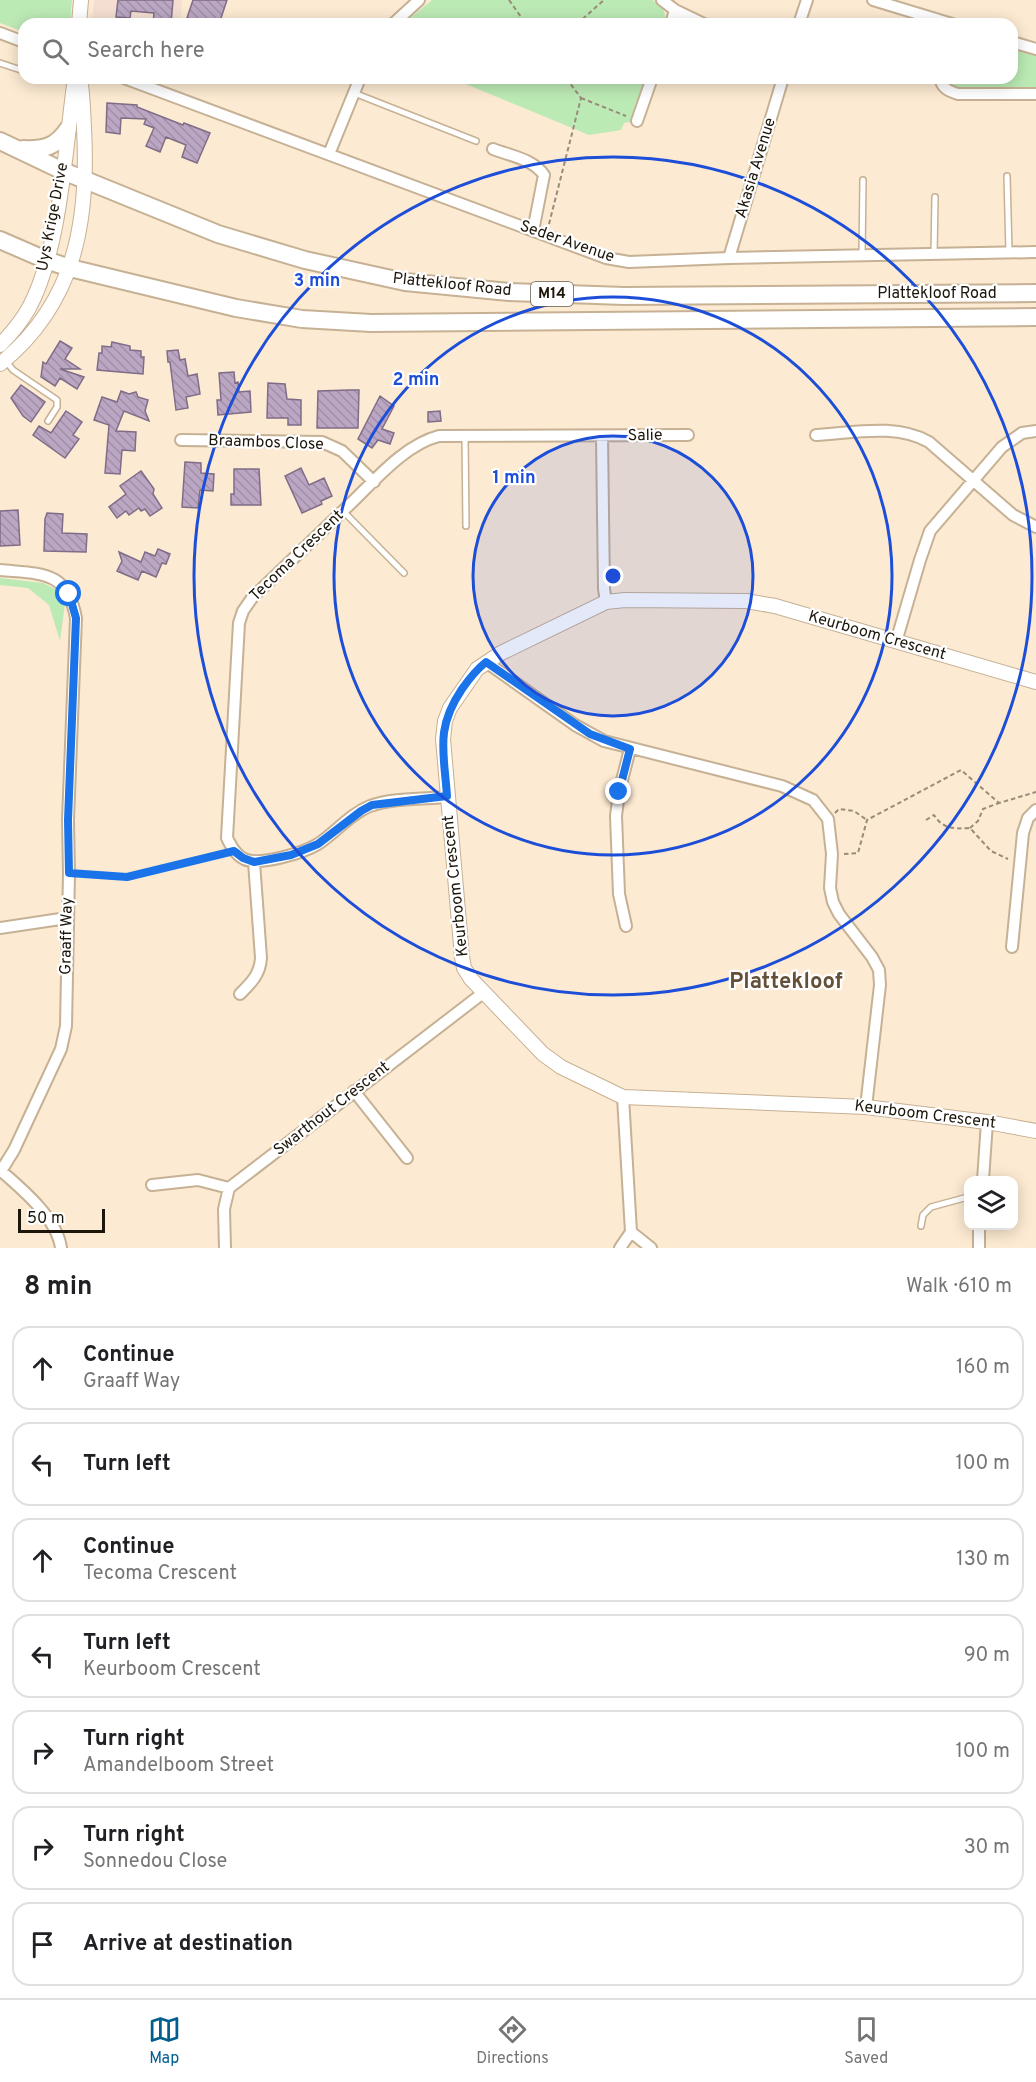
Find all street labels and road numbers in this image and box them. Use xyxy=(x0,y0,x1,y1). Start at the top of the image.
street label: Akasia Avenue xyxy=(731,115,781,221)
street label: Uys Krige Drive xyxy=(33,161,73,273)
street label: Seder Avenue xyxy=(517,216,617,268)
street label: Plattekloof Road xyxy=(392,269,512,301)
road number: M14 xyxy=(531,282,573,306)
street label: Plattekloof Road xyxy=(877,284,997,304)
street label: Salie xyxy=(627,426,663,446)
street label: Braambos Close xyxy=(208,431,324,455)
street label: Tecoma Crescent xyxy=(246,506,348,606)
street label: Keurboom Crescent xyxy=(806,607,948,665)
street label: Keurboom Crescent xyxy=(439,814,473,958)
street label: Graaff Way xyxy=(56,897,78,975)
street label: Swarthout Crescent xyxy=(270,1057,394,1161)
street label: Keurboom Crescent xyxy=(853,1096,997,1134)

